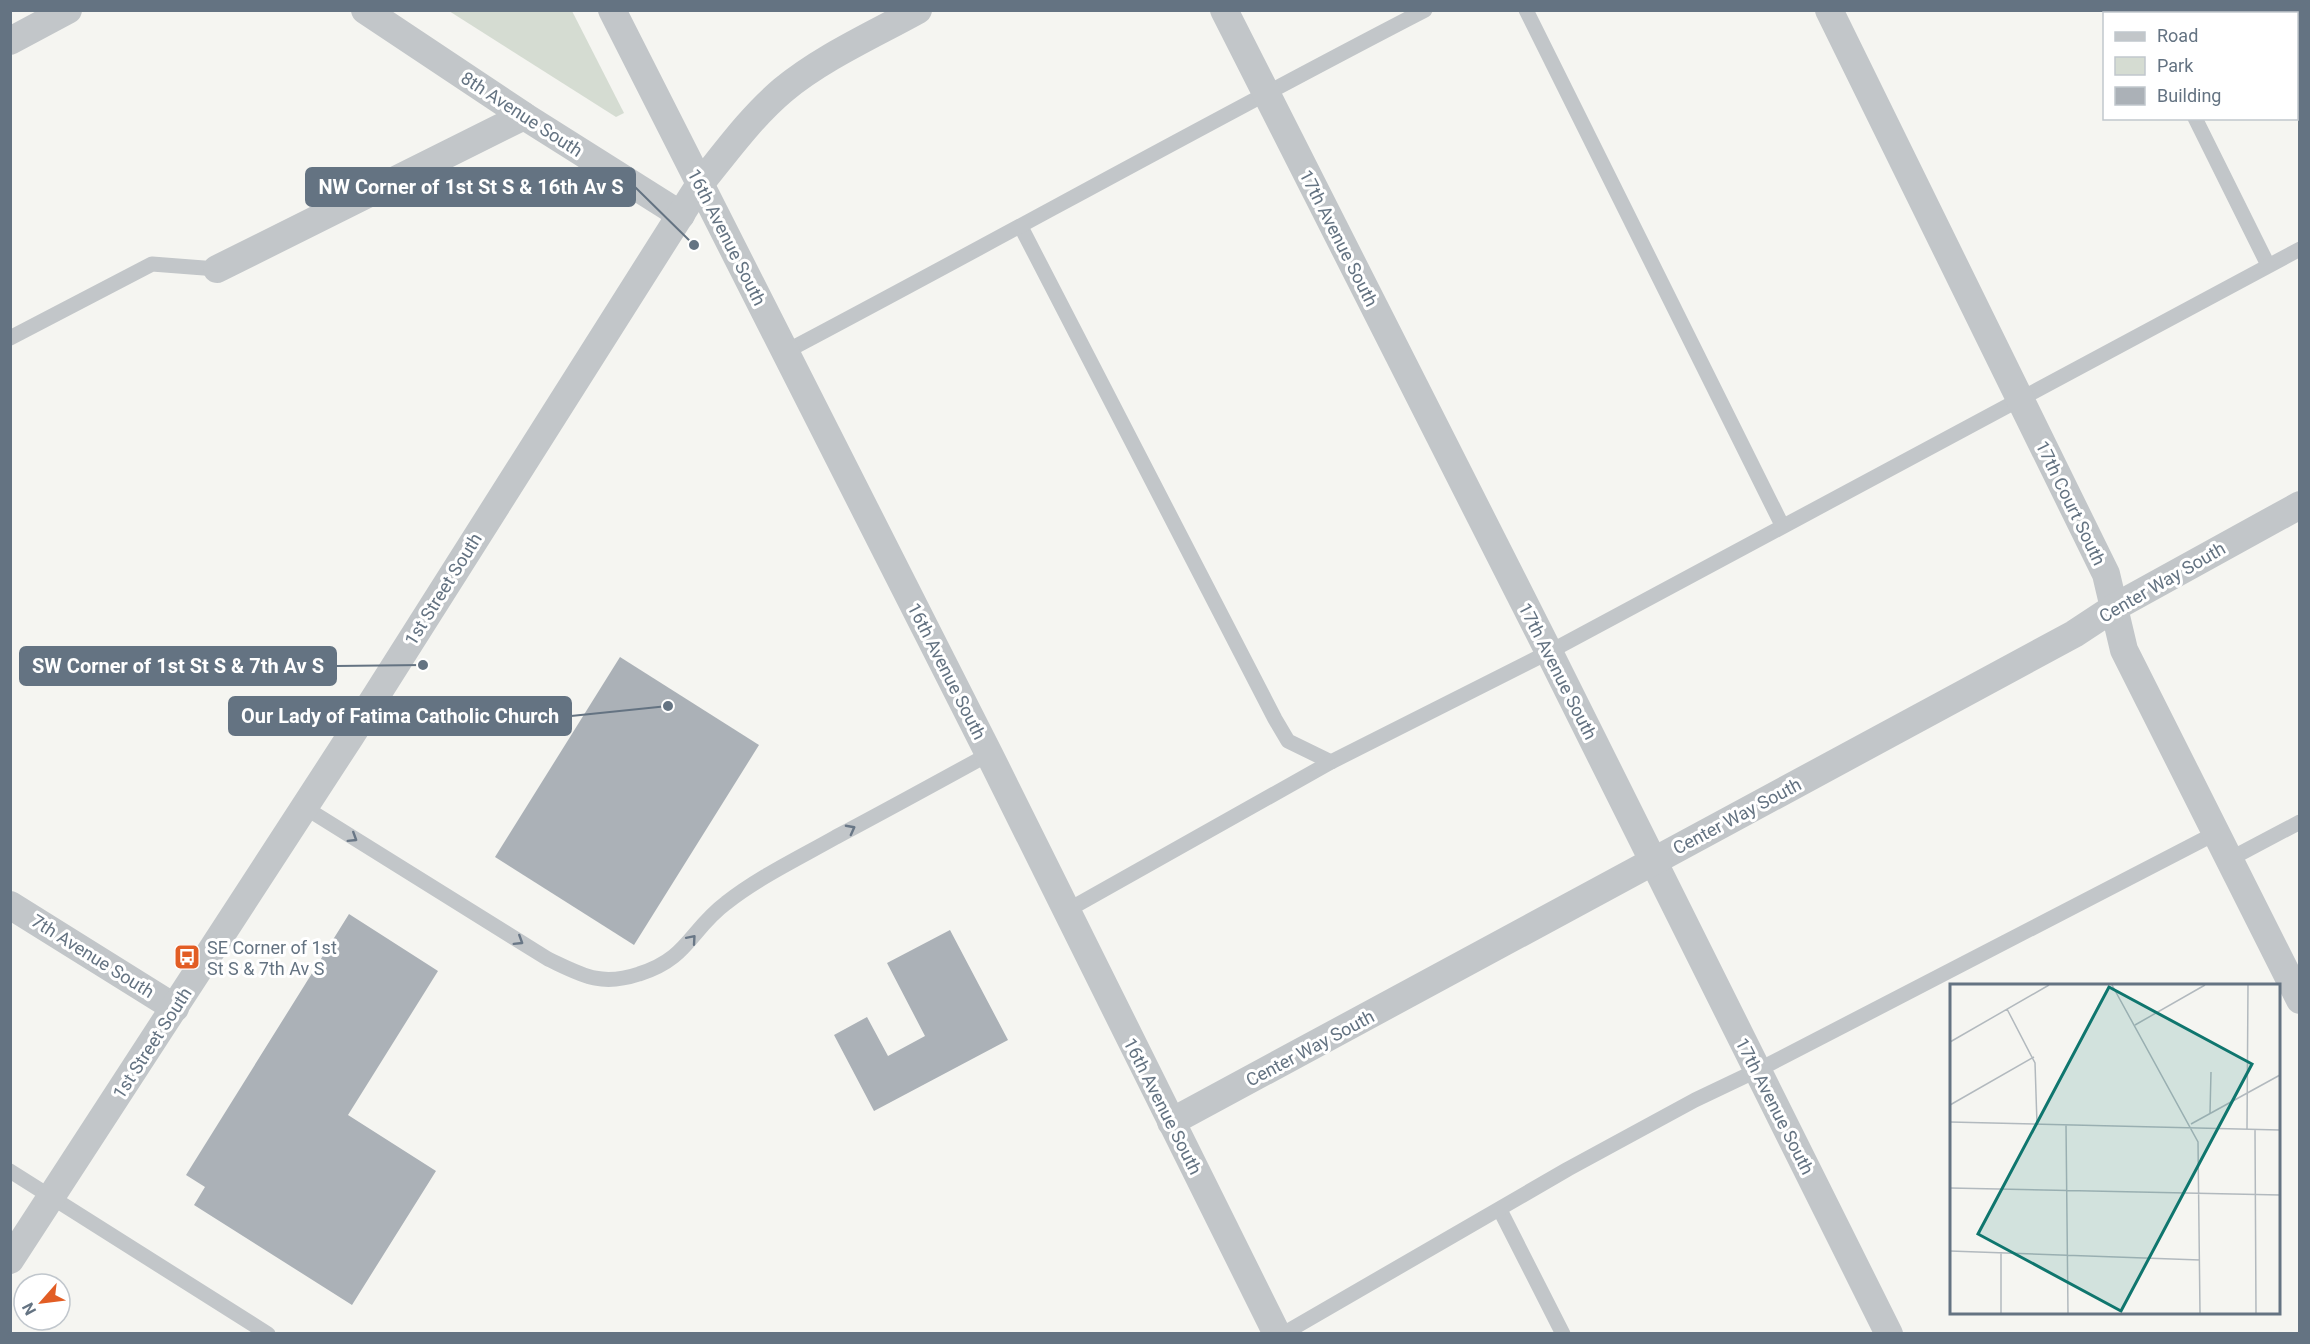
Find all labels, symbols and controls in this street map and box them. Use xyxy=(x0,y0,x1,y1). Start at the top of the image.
legend xyxy=(2103,12,2298,120)
text: Road xyxy=(2157,25,2198,46)
text: Park xyxy=(2157,55,2194,76)
street label: 8th Avenue South xyxy=(457,67,587,161)
text: Building xyxy=(2157,85,2221,106)
street label: 16th Avenue South xyxy=(683,165,771,309)
street label: 17th Avenue South xyxy=(1295,166,1383,310)
callout: NW Corner of 1st St S & 16th Av S xyxy=(306,168,635,206)
text: NW Corner of 1st St S & 16th Av S xyxy=(318,175,624,199)
street label: 17th Court South xyxy=(2032,437,2110,569)
street label: 1st Street South xyxy=(400,529,486,649)
street label: Center Way South xyxy=(2095,537,2229,627)
street label: 16th Avenue South xyxy=(903,599,991,743)
street label: 17th Avenue South xyxy=(1514,599,1602,743)
callout: SW Corner of 1st St S & 7th Av S xyxy=(20,647,336,685)
text: SW Corner of 1st St S & 7th Av S xyxy=(32,654,324,678)
callout: Our Lady of Fatima Catholic Church xyxy=(229,697,571,735)
text: Our Lady of Fatima Catholic Church xyxy=(241,704,559,728)
street label: Center Way South xyxy=(1669,773,1805,859)
one-way arrow xyxy=(845,825,855,836)
one-way arrow xyxy=(347,831,357,843)
street label: 7th Avenue South xyxy=(28,910,158,1002)
one-way arrow xyxy=(512,934,523,945)
one-way arrow xyxy=(684,935,695,946)
place label: SE Corner of 1st St S & 7th Av S xyxy=(207,937,337,979)
bus stop icon: SE Corner of 1st St S & 7th Av S xyxy=(172,942,202,972)
street label: 1st Street South xyxy=(108,983,196,1103)
inset map xyxy=(1950,984,2280,1314)
street label: Center Way South xyxy=(1242,1005,1378,1091)
street label: 16th Avenue South xyxy=(1119,1034,1207,1178)
street label: 17th Avenue South xyxy=(1731,1034,1819,1178)
north arrow xyxy=(12,1272,72,1332)
text: N xyxy=(18,1299,40,1318)

